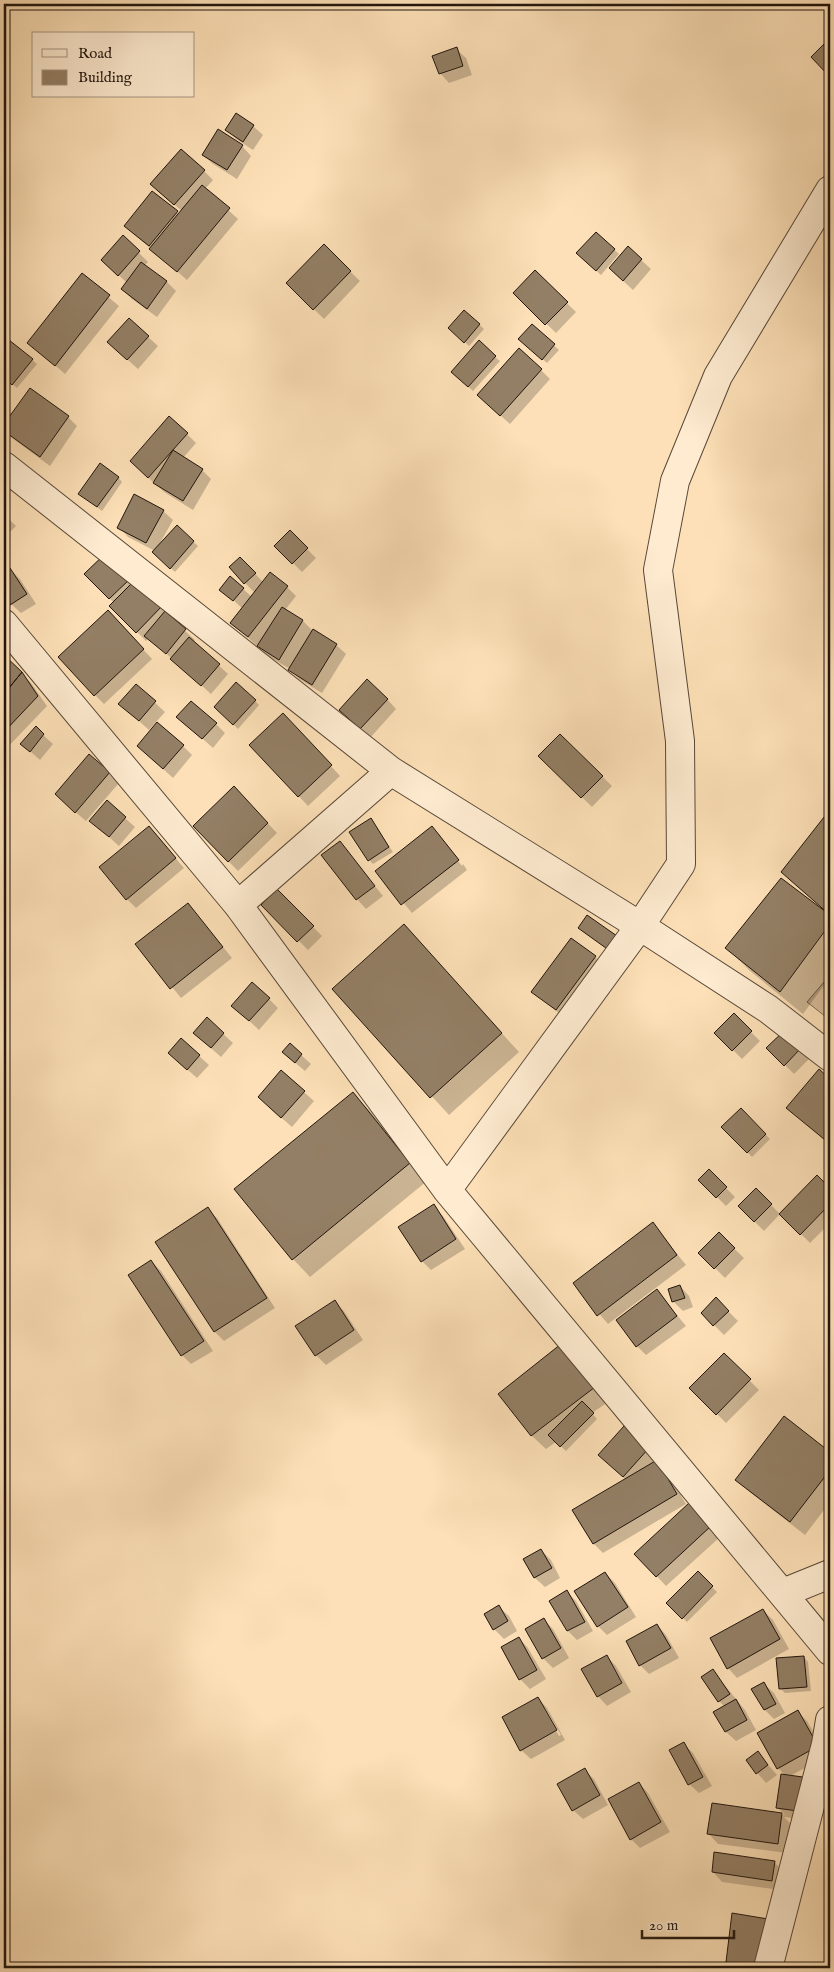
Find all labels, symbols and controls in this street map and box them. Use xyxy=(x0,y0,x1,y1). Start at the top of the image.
legend xyxy=(32,32,195,98)
text: Road xyxy=(78,44,113,63)
text: Building xyxy=(78,68,133,87)
scale bar xyxy=(642,1907,734,1939)
text: 20 m xyxy=(649,1916,679,1935)

